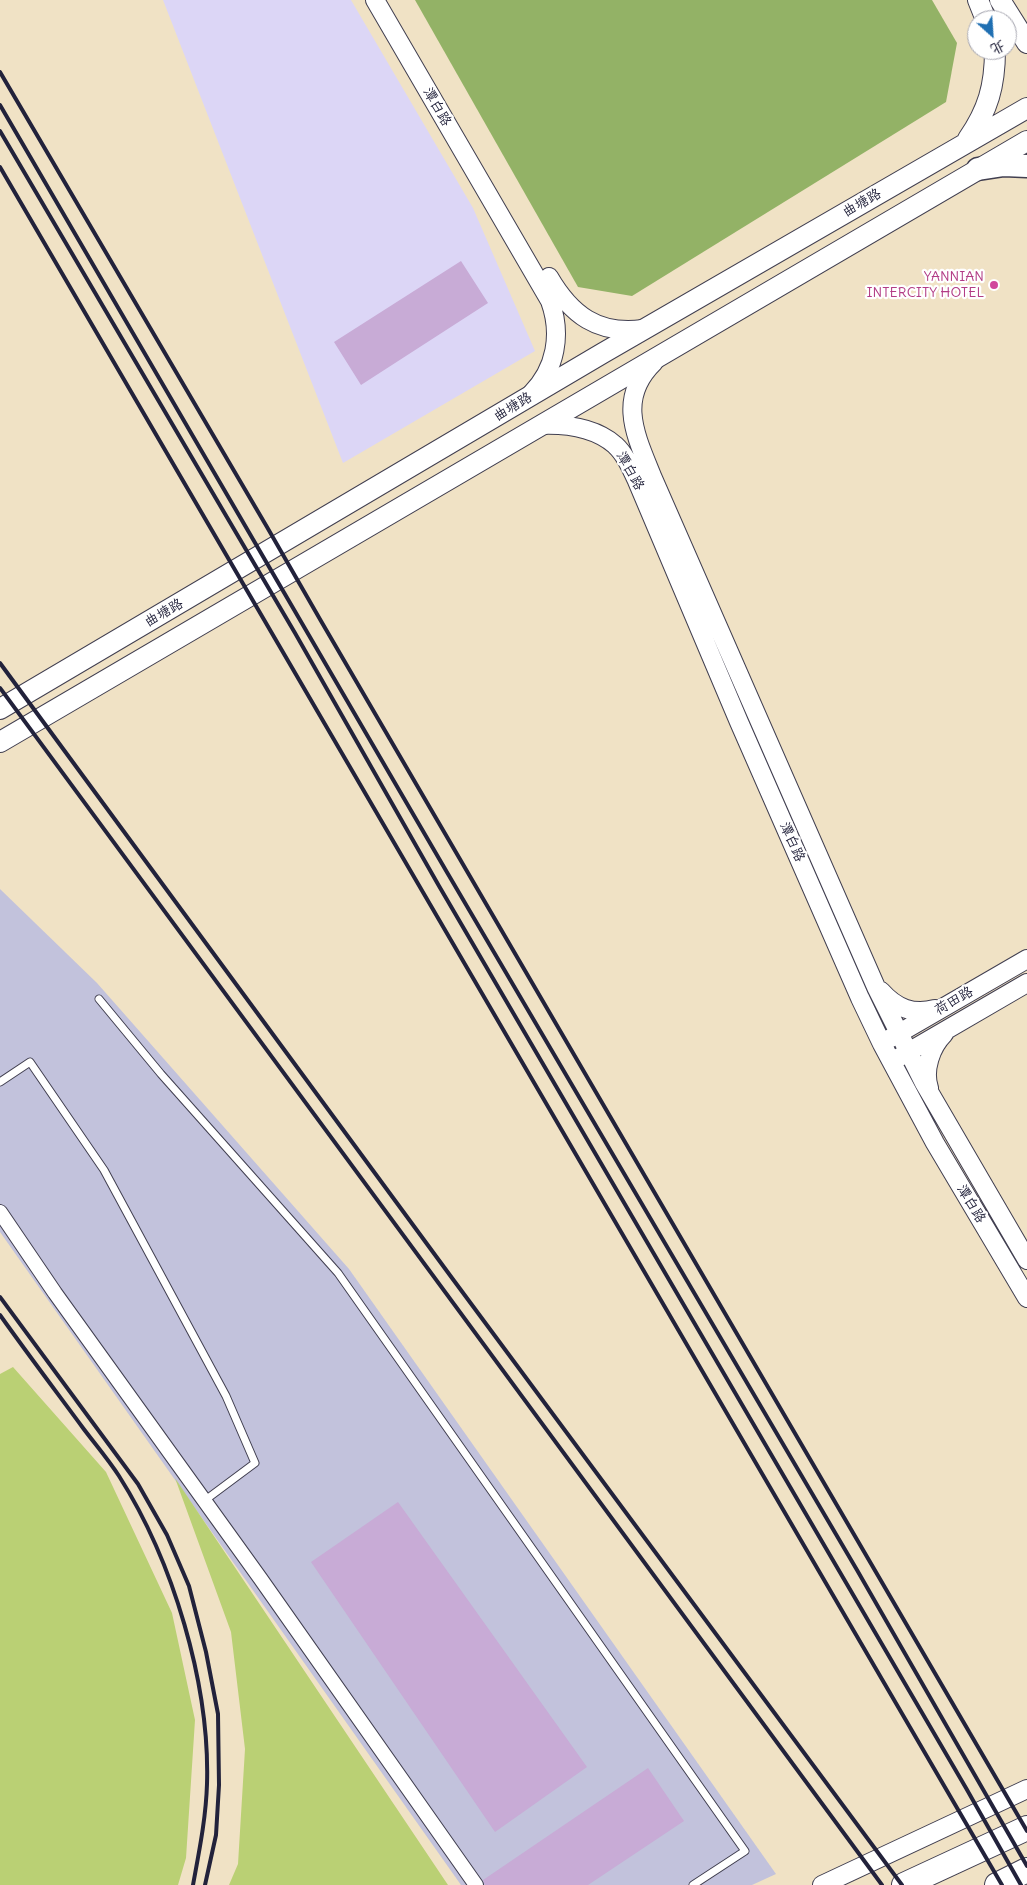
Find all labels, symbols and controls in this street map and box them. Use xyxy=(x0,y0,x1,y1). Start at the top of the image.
north arrow xyxy=(967,10,1017,60)
text: 北 xyxy=(988,36,1008,59)
street label: 潭白路 xyxy=(419,85,455,129)
street label: 曲塘路 xyxy=(840,185,884,221)
place label: YANNIAN INTERCITY HOTEL xyxy=(866,269,984,302)
marker: YANNIAN INTERCITY HOTEL xyxy=(988,279,1000,291)
street label: 曲塘路 xyxy=(491,389,535,425)
street label: 潭白路 xyxy=(612,449,648,493)
street label: 曲塘路 xyxy=(142,595,186,631)
street label: 潭白路 xyxy=(776,819,808,865)
street label: 荷田路 xyxy=(932,983,976,1019)
street label: 潭白路 xyxy=(953,1182,989,1226)

